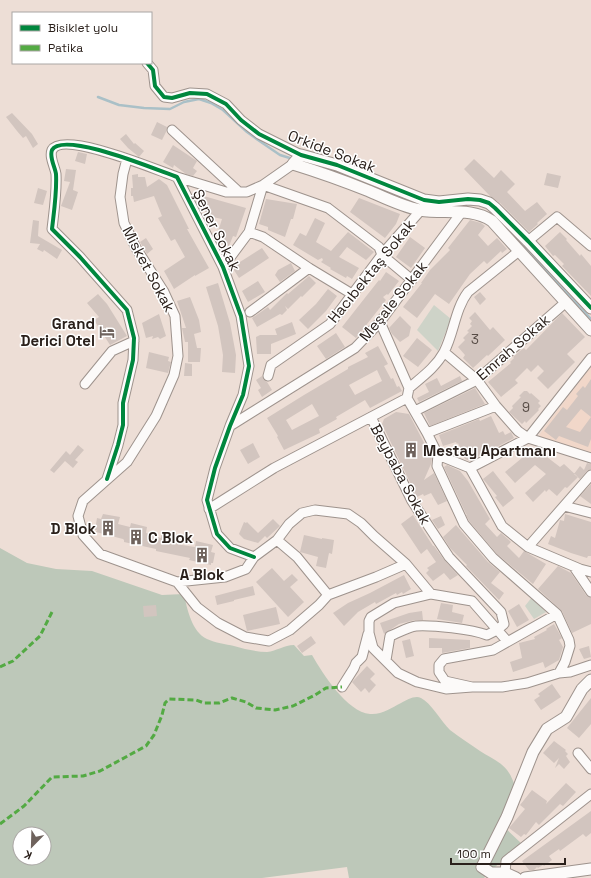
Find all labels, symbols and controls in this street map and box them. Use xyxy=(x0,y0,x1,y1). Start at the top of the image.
legend xyxy=(12,12,152,64)
text: Bisiklet yolu xyxy=(48,20,118,36)
text: Patika xyxy=(48,40,83,56)
street label: Orkide Sokak xyxy=(285,125,379,177)
street label: Şener Sokak xyxy=(189,186,245,274)
street label: Hacıbektaş Sokak xyxy=(323,215,419,327)
street label: Misket Sokak xyxy=(118,223,180,315)
street label: Meşale Sokak xyxy=(355,257,431,345)
street label: Emrah Sokak xyxy=(472,310,554,384)
place label: Grand Derici Otel xyxy=(20,314,95,350)
hotel icon: Grand Derici Otel xyxy=(98,323,116,341)
house number: 3 xyxy=(471,331,479,348)
house number: 9 xyxy=(522,399,530,416)
street label: Beybaba Sokak xyxy=(366,420,436,528)
building icon: Mestay Apartmanı xyxy=(402,441,420,459)
place label: Mestay Apartmanı xyxy=(423,441,556,460)
place label: D Blok xyxy=(51,519,97,538)
building icon: D Blok xyxy=(99,519,117,537)
building icon: C Blok xyxy=(127,528,145,546)
place label: C Blok xyxy=(148,528,194,547)
building icon: A Blok xyxy=(193,546,211,564)
place label: A Blok xyxy=(180,565,225,584)
north arrow xyxy=(12,826,52,866)
scale bar xyxy=(451,840,565,866)
text: 100 m xyxy=(457,846,491,862)
text: K xyxy=(22,847,34,863)

